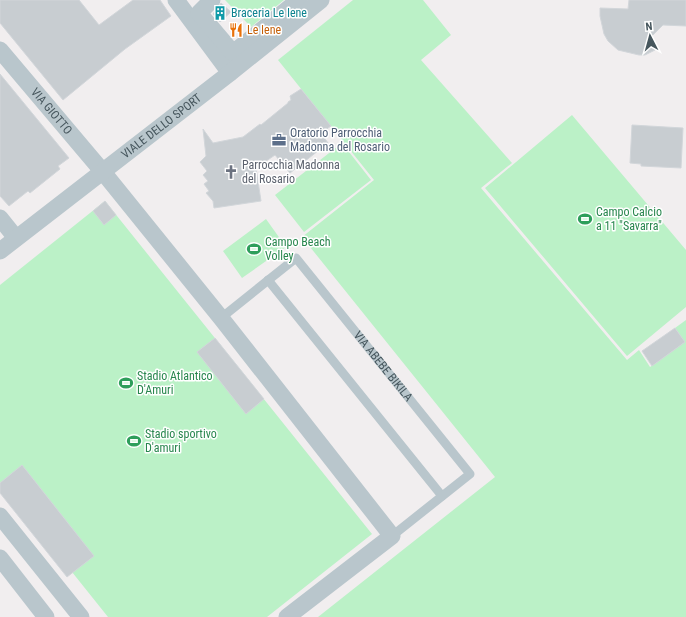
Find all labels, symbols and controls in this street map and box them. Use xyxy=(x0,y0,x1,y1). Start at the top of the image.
building icon: Braceria Le Iene xyxy=(212,5,228,21)
place label: Braceria Le Iene xyxy=(231,6,307,20)
north arrow xyxy=(630,16,670,56)
text: N xyxy=(645,20,653,33)
restaurant icon: Le Iene xyxy=(228,22,244,38)
place label: Le Iene xyxy=(247,23,282,37)
street label: VIA GIOTTO xyxy=(28,85,75,137)
street label: VIALE DELLO SPORT xyxy=(119,91,204,161)
place label: Oratorio Parrocchia Madonna del Rosario xyxy=(290,126,390,154)
office icon: Oratorio Parrocchia Madonna del Rosario xyxy=(271,132,287,148)
place label: Parrocchia Madonna del Rosario xyxy=(242,158,340,186)
church icon: Parrocchia Madonna del Rosario xyxy=(223,164,239,180)
place label: Campo Calcio a 11 "Savarra" xyxy=(596,205,662,233)
sports icon: Campo Calcio a 11 "Savarra" xyxy=(577,211,593,227)
place label: Campo Beach Volley xyxy=(265,235,331,263)
sports icon: Campo Beach Volley xyxy=(246,241,262,257)
street label: VIA ABEBE BIKILA xyxy=(351,328,416,404)
place label: Stadio Atlantico D'Amuri xyxy=(137,369,213,397)
sports icon: Stadio Atlantico D'Amuri xyxy=(118,375,134,391)
place label: Stadio sportivo D'amuri xyxy=(145,427,217,455)
sports icon: Stadio sportivo D'amuri xyxy=(126,433,142,449)

